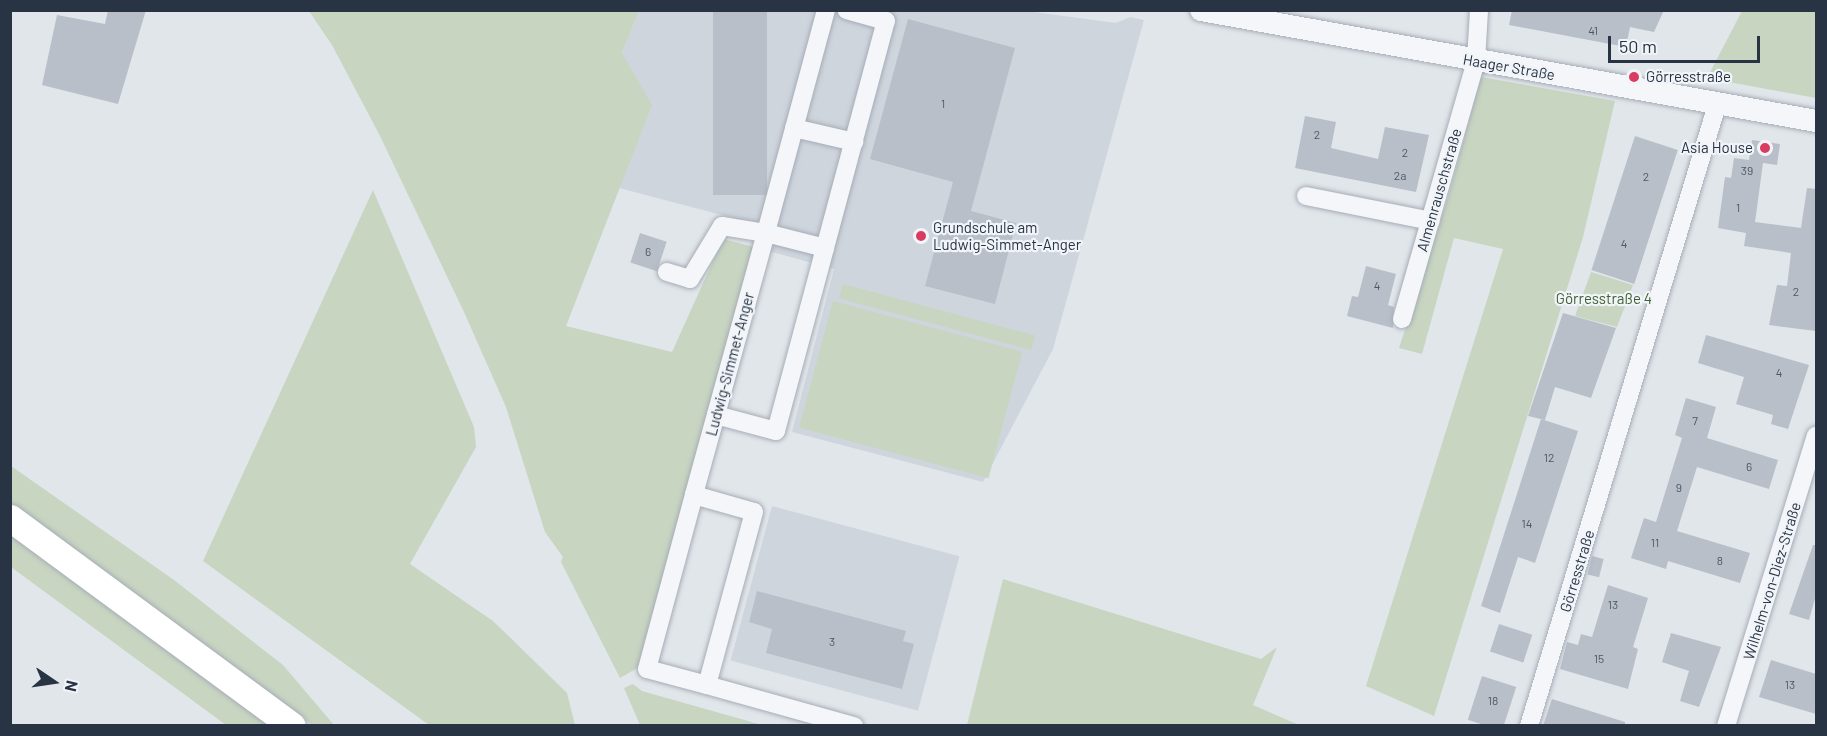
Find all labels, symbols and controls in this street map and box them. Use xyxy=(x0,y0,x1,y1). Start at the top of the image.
house number: 41 xyxy=(1588,24,1598,38)
scale bar xyxy=(1611,24,1762,62)
text: 50 m xyxy=(1619,35,1657,57)
street label: Haager Straße xyxy=(1462,50,1556,84)
place label: Görresstraße xyxy=(1646,68,1731,86)
marker: Görresstraße xyxy=(1627,70,1641,84)
house number: 1 xyxy=(941,97,945,111)
street label: Almenrauschstraße xyxy=(1413,126,1465,254)
house number: 2 xyxy=(1314,128,1320,142)
place label: Asia House xyxy=(1681,139,1753,157)
marker: Asia House xyxy=(1758,141,1772,155)
house number: 2 xyxy=(1402,146,1408,160)
house number: 39 xyxy=(1741,164,1753,178)
house number: 2a xyxy=(1394,169,1406,183)
house number: 2 xyxy=(1643,170,1649,184)
house number: 1 xyxy=(1736,201,1740,215)
place label: Grundschule am Ludwig-Simmet-Anger xyxy=(933,218,1081,253)
marker: Grundschule am Ludwig-Simmet-Anger xyxy=(914,229,928,243)
house number: 4 xyxy=(1621,237,1627,251)
house number: 6 xyxy=(645,245,651,259)
house number: 4 xyxy=(1374,279,1380,293)
house number: 2 xyxy=(1793,285,1799,299)
street label: Ludwig-Simmet-Anger xyxy=(702,290,758,438)
park label: Görresstraße 4 xyxy=(1556,290,1652,308)
house number: 4 xyxy=(1776,366,1782,380)
house number: 7 xyxy=(1692,414,1698,428)
house number: 12 xyxy=(1544,451,1554,465)
house number: 6 xyxy=(1746,460,1752,474)
house number: 9 xyxy=(1676,481,1682,495)
street label: Wilhelm-von-Diez-Straße xyxy=(1739,500,1805,662)
house number: 14 xyxy=(1522,517,1532,531)
street label: Görresstraße xyxy=(1556,528,1598,614)
house number: 11 xyxy=(1651,536,1659,550)
house number: 8 xyxy=(1717,554,1723,568)
house number: 13 xyxy=(1608,598,1618,612)
house number: 3 xyxy=(829,635,835,649)
north arrow xyxy=(24,652,84,712)
house number: 15 xyxy=(1594,652,1604,666)
house number: 13 xyxy=(1785,678,1795,692)
text: N xyxy=(62,679,82,693)
house number: 18 xyxy=(1488,694,1498,708)

